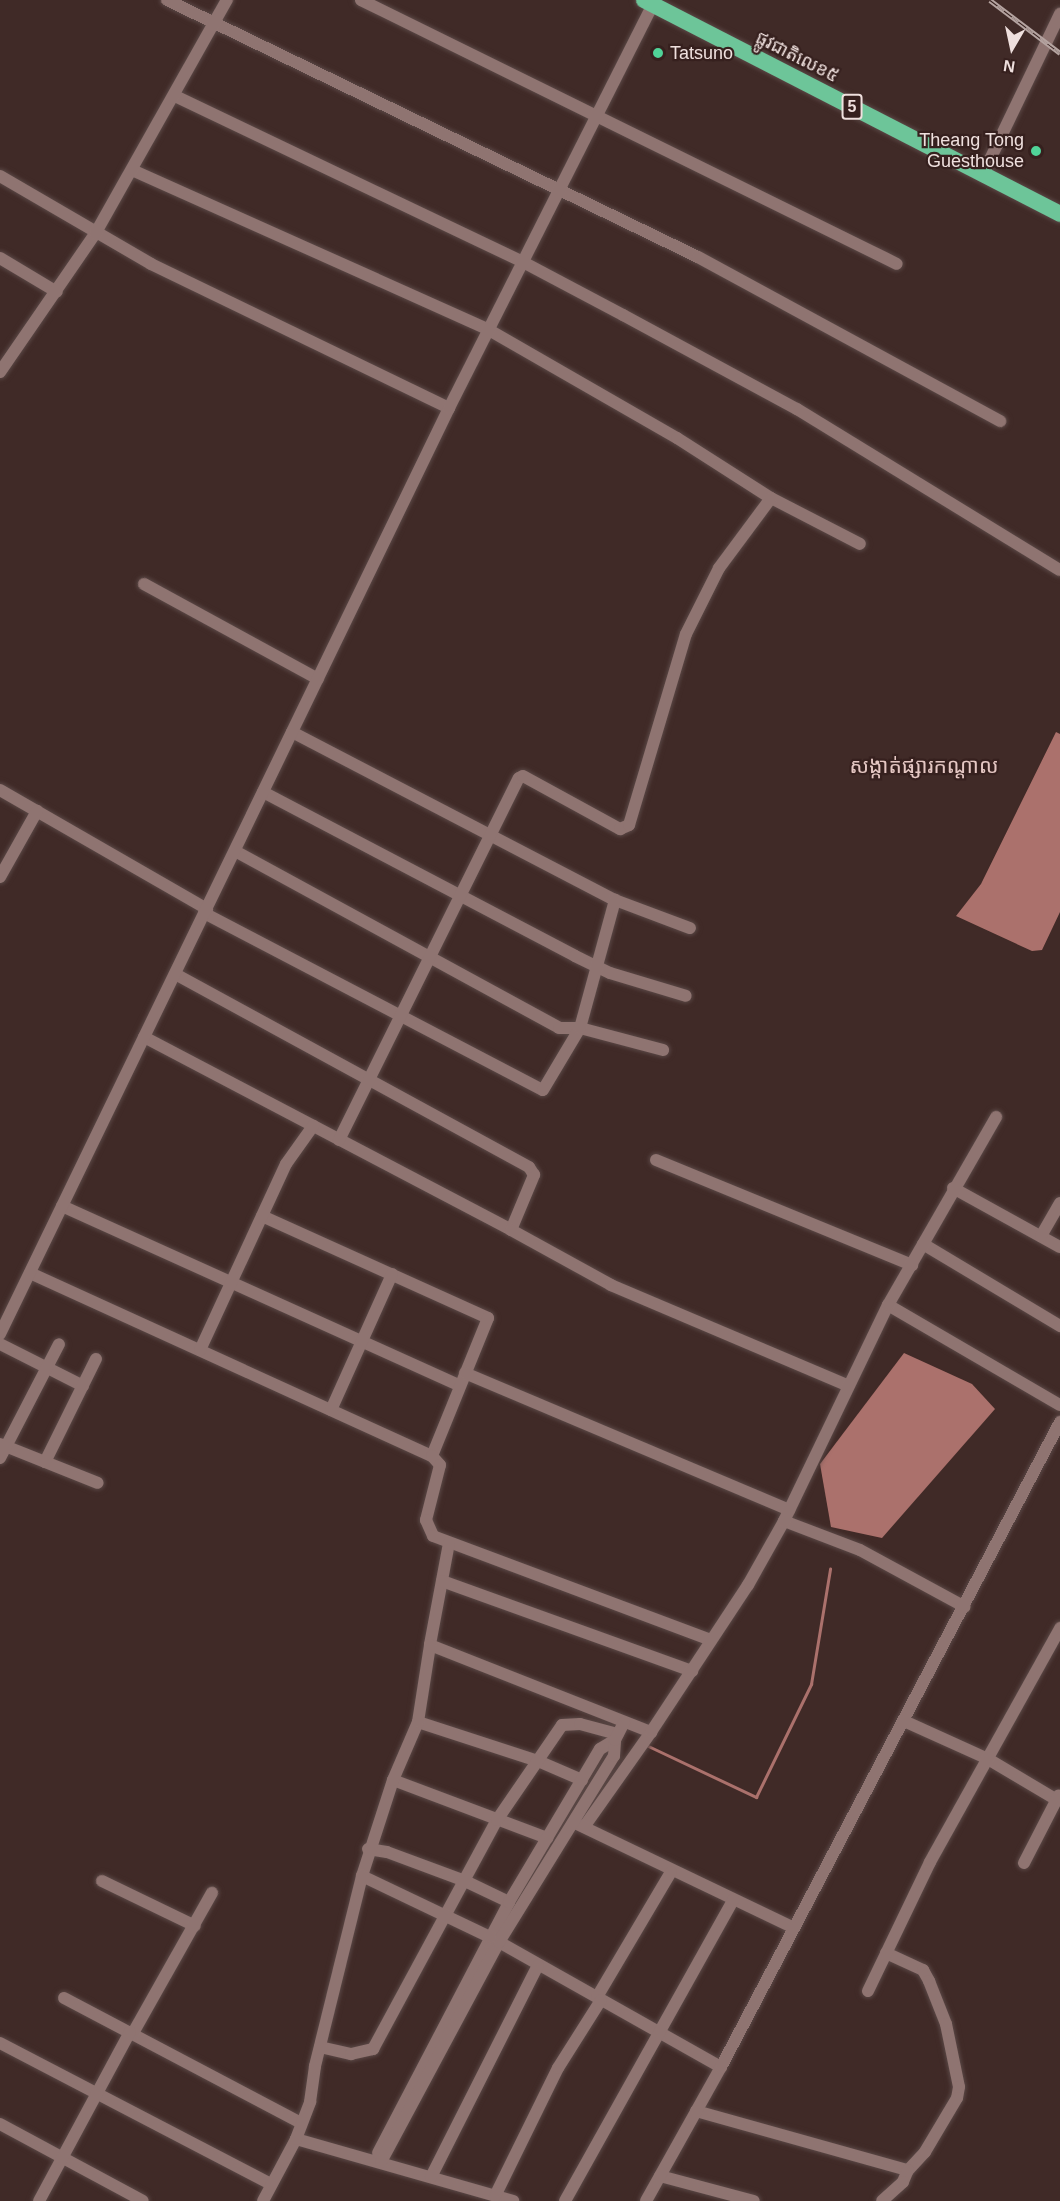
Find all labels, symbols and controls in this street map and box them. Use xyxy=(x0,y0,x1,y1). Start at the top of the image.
north arrow xyxy=(982,18,1042,78)
street label: ផ្លូវជាតិលេខ៥ xyxy=(752,27,842,87)
place label: Tatsuno xyxy=(670,42,733,64)
marker: Tatsuno xyxy=(651,46,665,60)
text: N xyxy=(1002,57,1016,76)
road number: 5 xyxy=(842,94,862,120)
place label: Theang Tong Guesthouse xyxy=(919,130,1024,172)
marker: Theang Tong Guesthouse xyxy=(1029,144,1043,158)
district label: សង្កាត់ផ្សារកណ្ដាល xyxy=(850,753,998,779)

